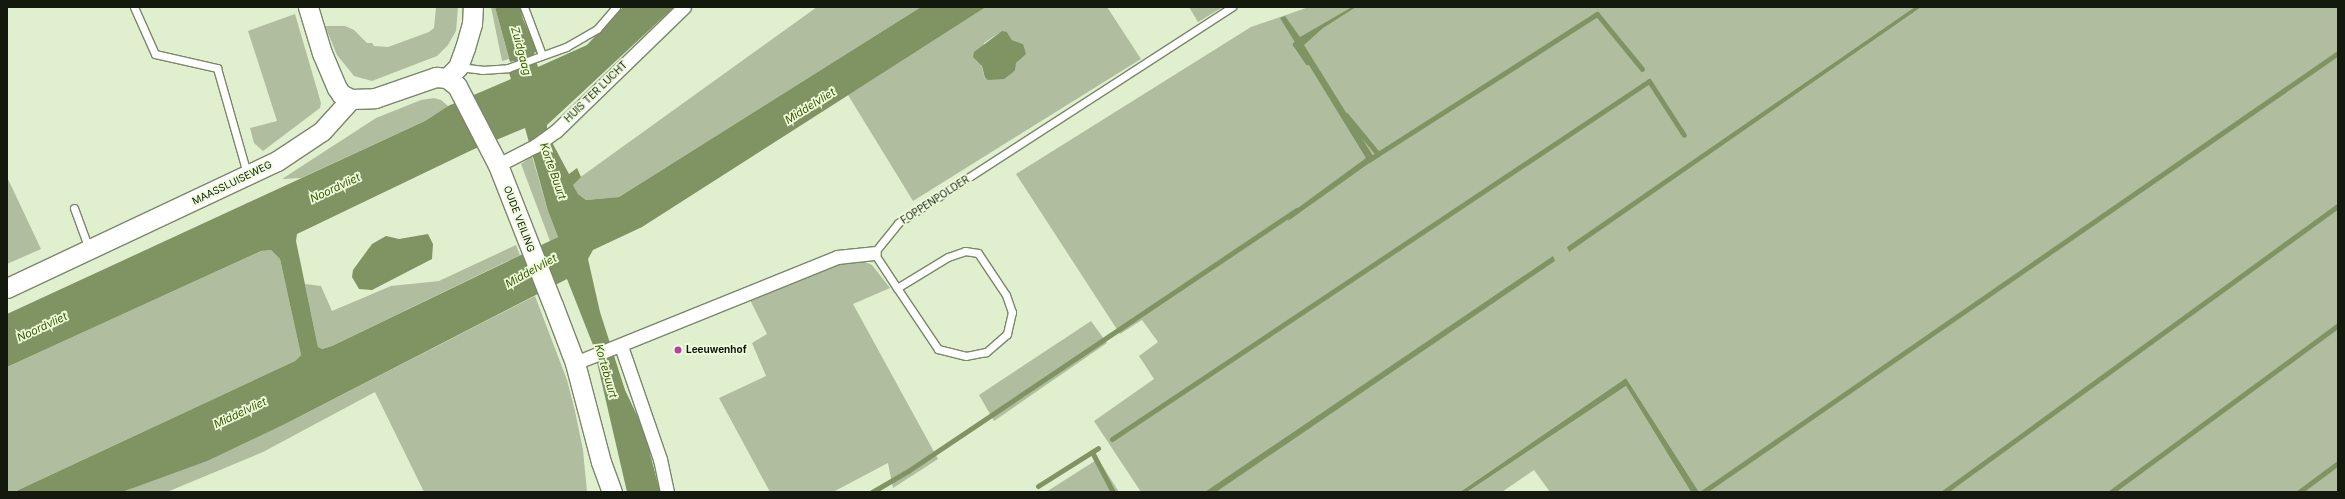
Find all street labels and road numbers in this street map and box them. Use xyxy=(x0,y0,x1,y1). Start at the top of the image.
street label: HUIS TER LUCHT xyxy=(562,59,630,125)
street label: MAASSLUISEWEG xyxy=(190,158,274,208)
street label: FOPPENPOLDER xyxy=(899,173,971,227)
street label: OUDE VEILING xyxy=(501,184,537,254)

